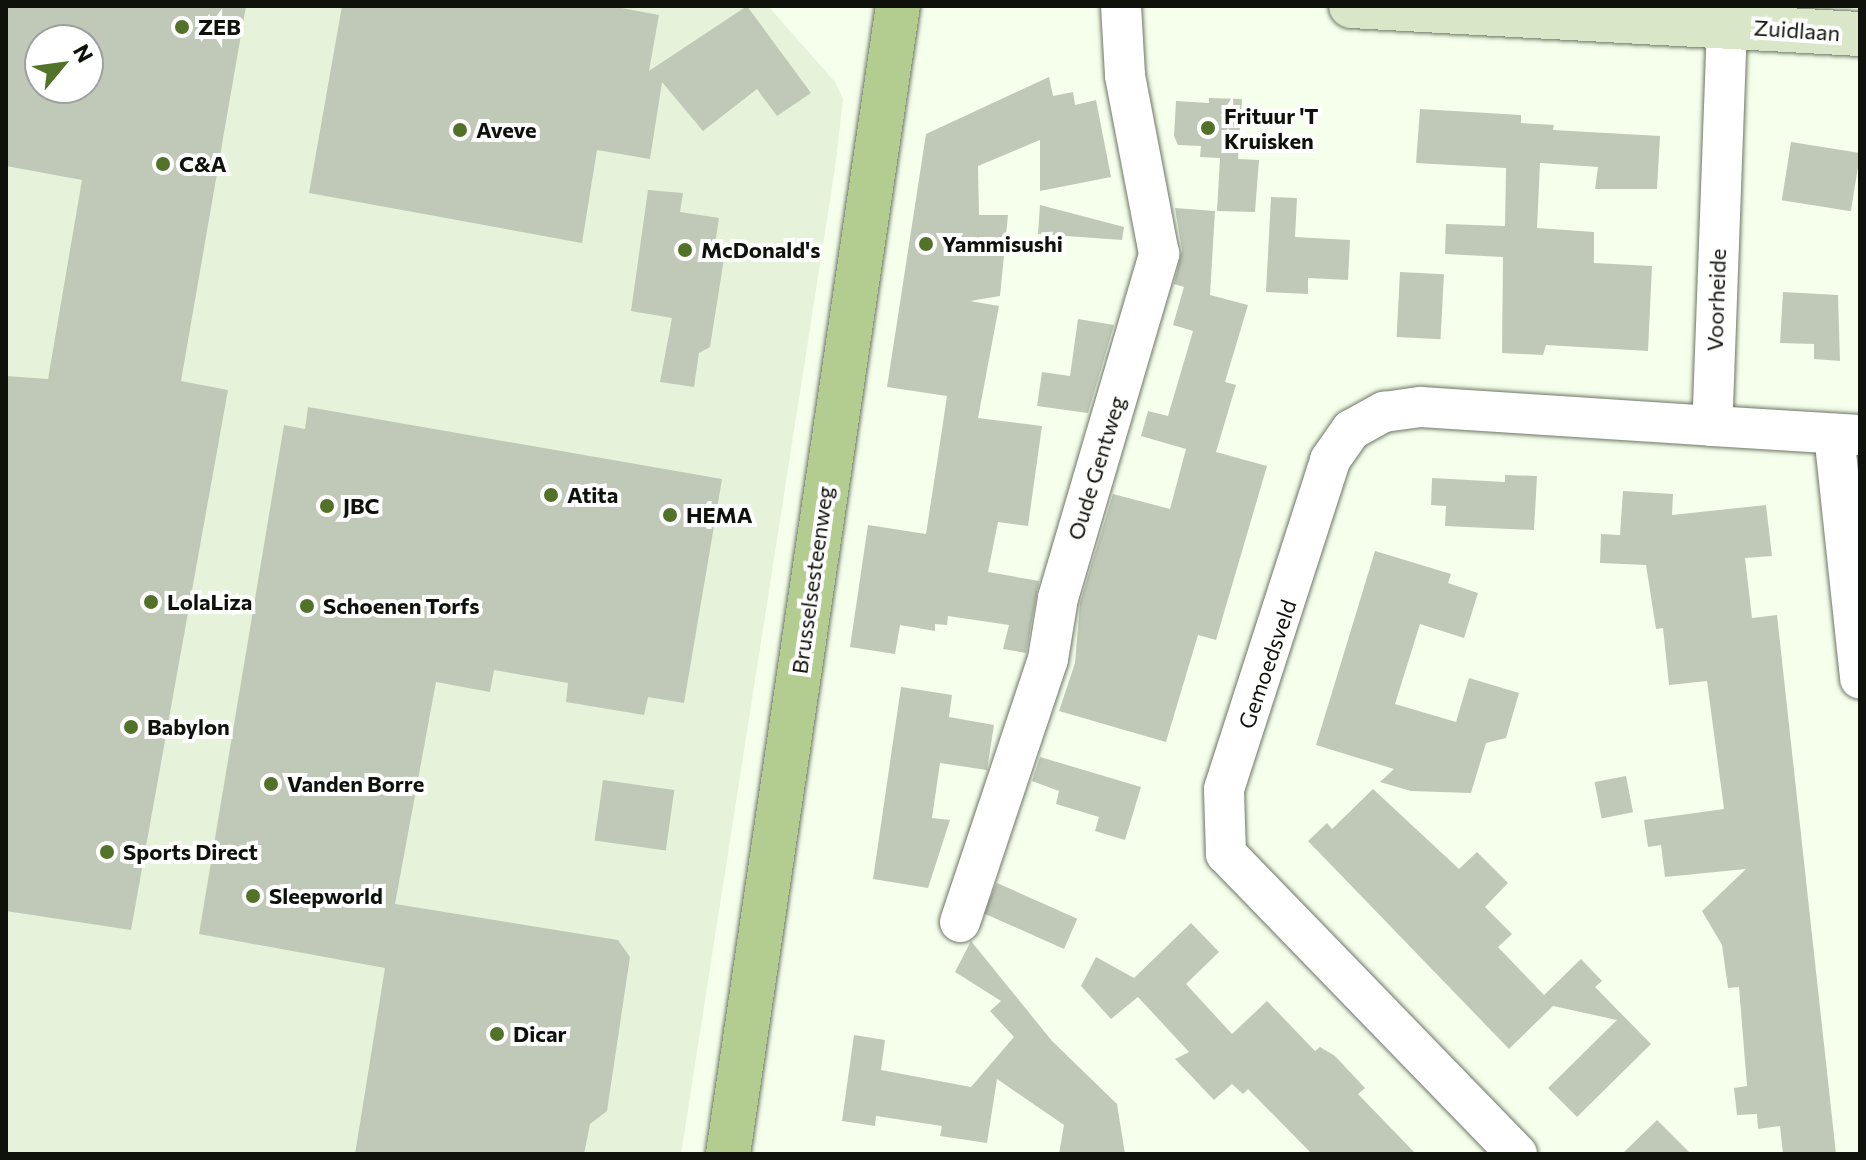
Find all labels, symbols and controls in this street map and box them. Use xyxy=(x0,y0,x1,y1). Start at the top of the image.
place label: ZEB xyxy=(198,14,241,40)
street label: Zuidlaan xyxy=(1753,14,1841,46)
marker: ZEB xyxy=(173,18,191,36)
north arrow xyxy=(24,24,104,104)
text: N xyxy=(68,39,99,67)
place label: Frituur 'T Kruisken xyxy=(1224,102,1319,154)
place label: Aveve xyxy=(476,117,537,143)
marker: Frituur 'T Kruisken xyxy=(1199,119,1217,137)
marker: Aveve xyxy=(451,121,469,139)
place label: C&A xyxy=(179,151,227,177)
marker: C&A xyxy=(154,155,172,173)
place label: Yammisushi xyxy=(942,231,1063,257)
marker: Yammisushi xyxy=(917,235,935,253)
place label: McDonald's xyxy=(701,237,820,263)
marker: McDonald's xyxy=(676,241,694,259)
street label: Voorheide xyxy=(1701,248,1731,352)
street label: Oude Gentweg xyxy=(1062,393,1130,543)
place label: Atita xyxy=(567,482,618,508)
street label: Brusselsesteenweg xyxy=(786,484,838,676)
marker: Atita xyxy=(542,486,560,504)
place label: JBC xyxy=(343,493,380,519)
marker: JBC xyxy=(318,497,336,515)
place label: HEMA xyxy=(686,502,753,528)
marker: HEMA xyxy=(661,506,679,524)
place label: LolaLiza xyxy=(167,589,252,615)
marker: LolaLiza xyxy=(142,593,160,611)
place label: Schoenen Torfs xyxy=(323,593,479,619)
street label: Gemoedsveld xyxy=(1233,596,1301,732)
marker: Schoenen Torfs xyxy=(298,597,316,615)
place label: Babylon xyxy=(147,714,230,740)
marker: Babylon xyxy=(122,718,140,736)
place label: Vanden Borre xyxy=(287,771,424,797)
marker: Vanden Borre xyxy=(262,775,280,793)
place label: Sports Direct xyxy=(123,839,258,865)
marker: Sports Direct xyxy=(98,843,116,861)
place label: Sleepworld xyxy=(269,883,383,909)
marker: Sleepworld xyxy=(244,887,262,905)
place label: Dicar xyxy=(513,1021,567,1047)
marker: Dicar xyxy=(488,1025,506,1043)

